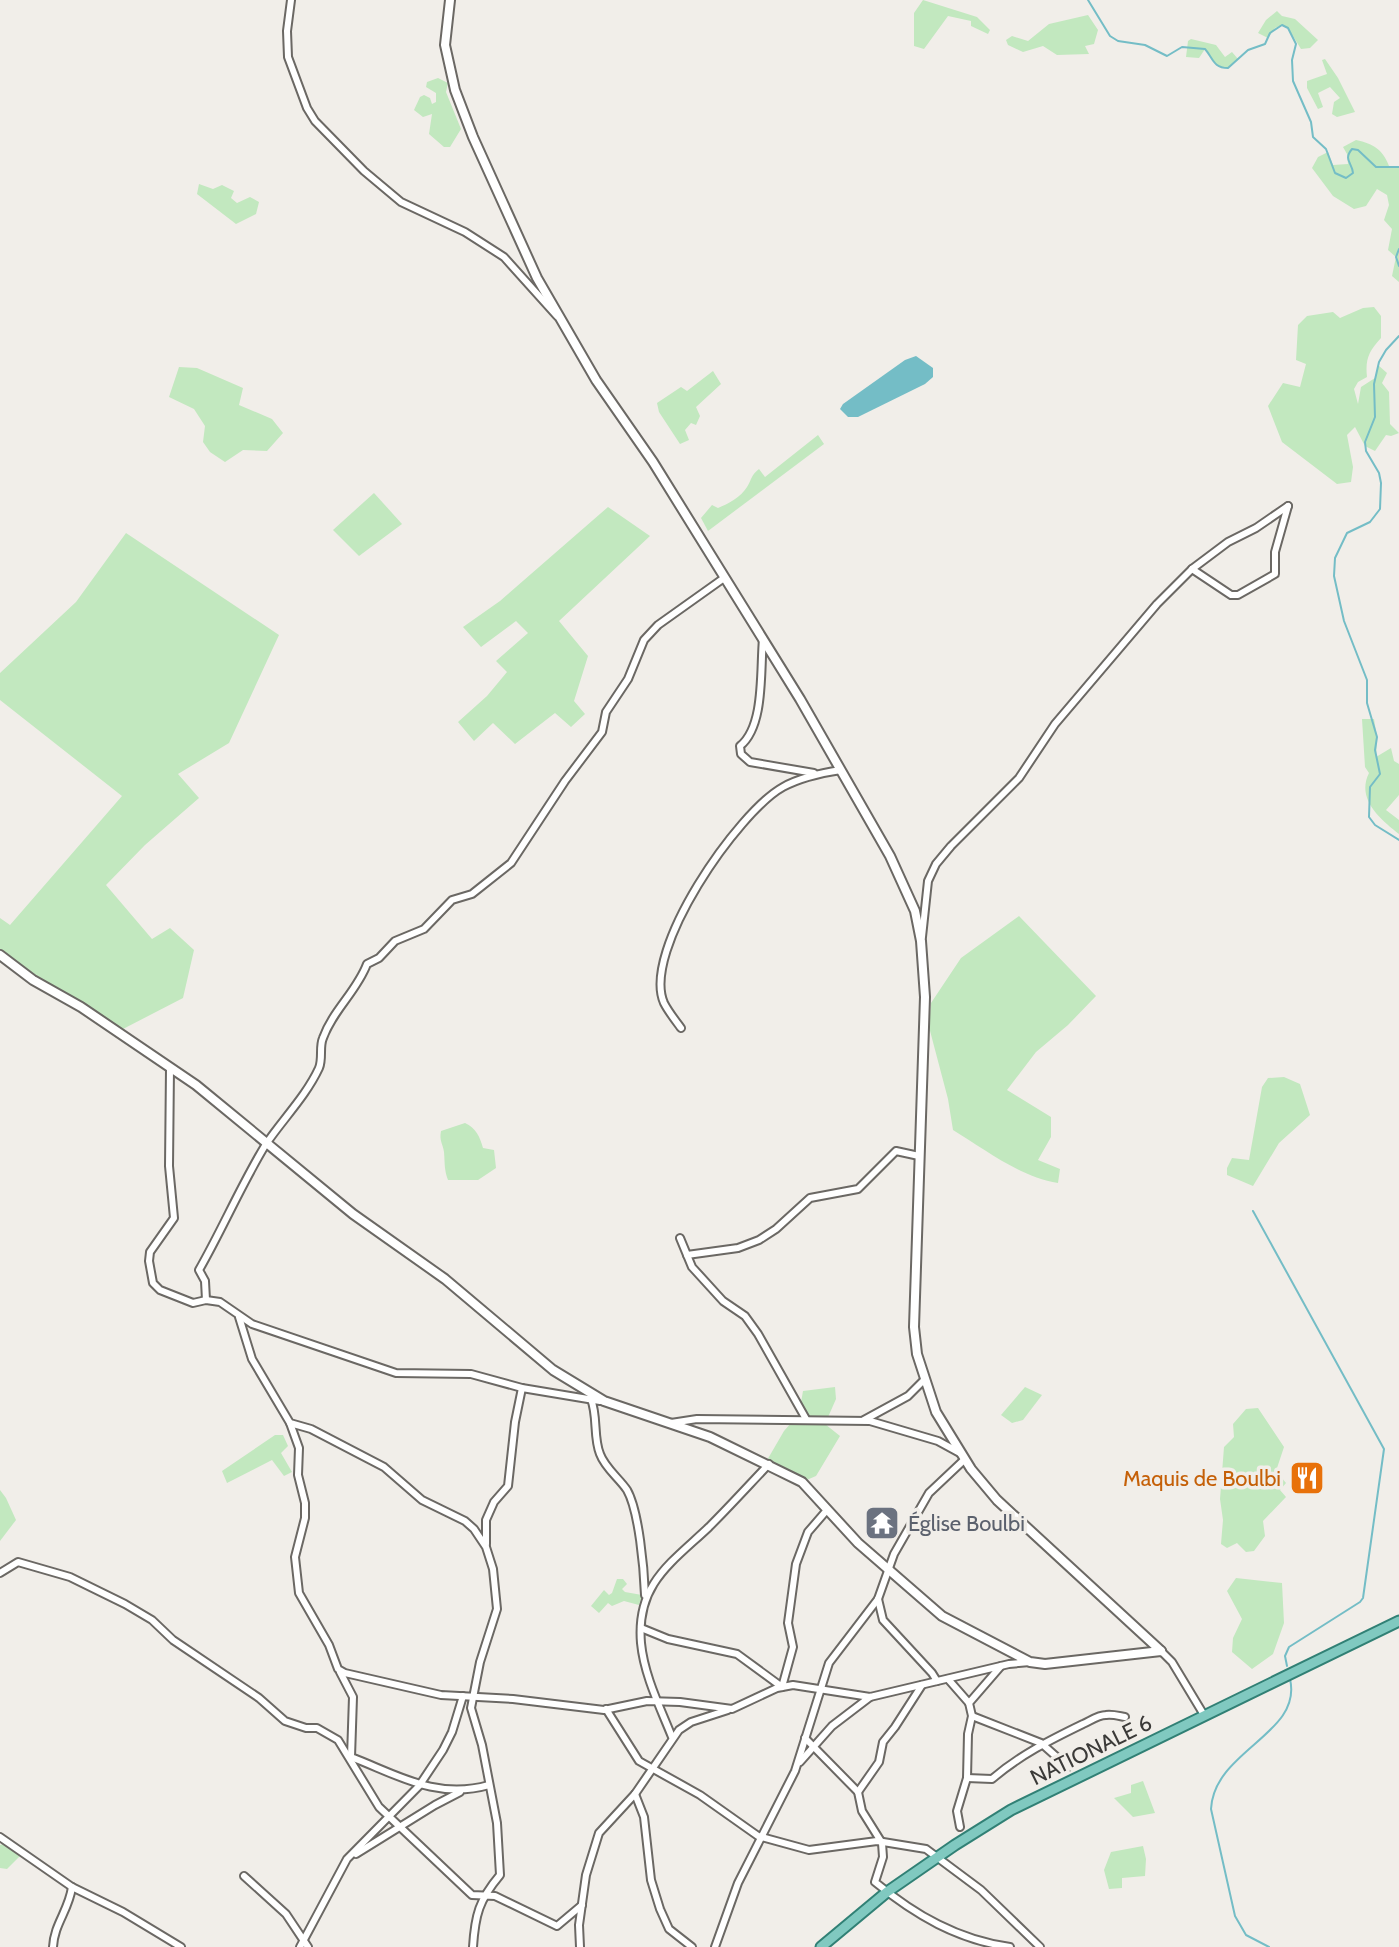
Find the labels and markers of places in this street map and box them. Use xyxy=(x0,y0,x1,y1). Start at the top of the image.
restaurant icon: Maquis de Boulbi xyxy=(1288,1459,1326,1497)
place label: Maquis de Boulbi xyxy=(1123,1465,1281,1492)
temple icon: Église Boulbi xyxy=(863,1504,901,1542)
place label: Église Boulbi xyxy=(908,1510,1025,1537)

